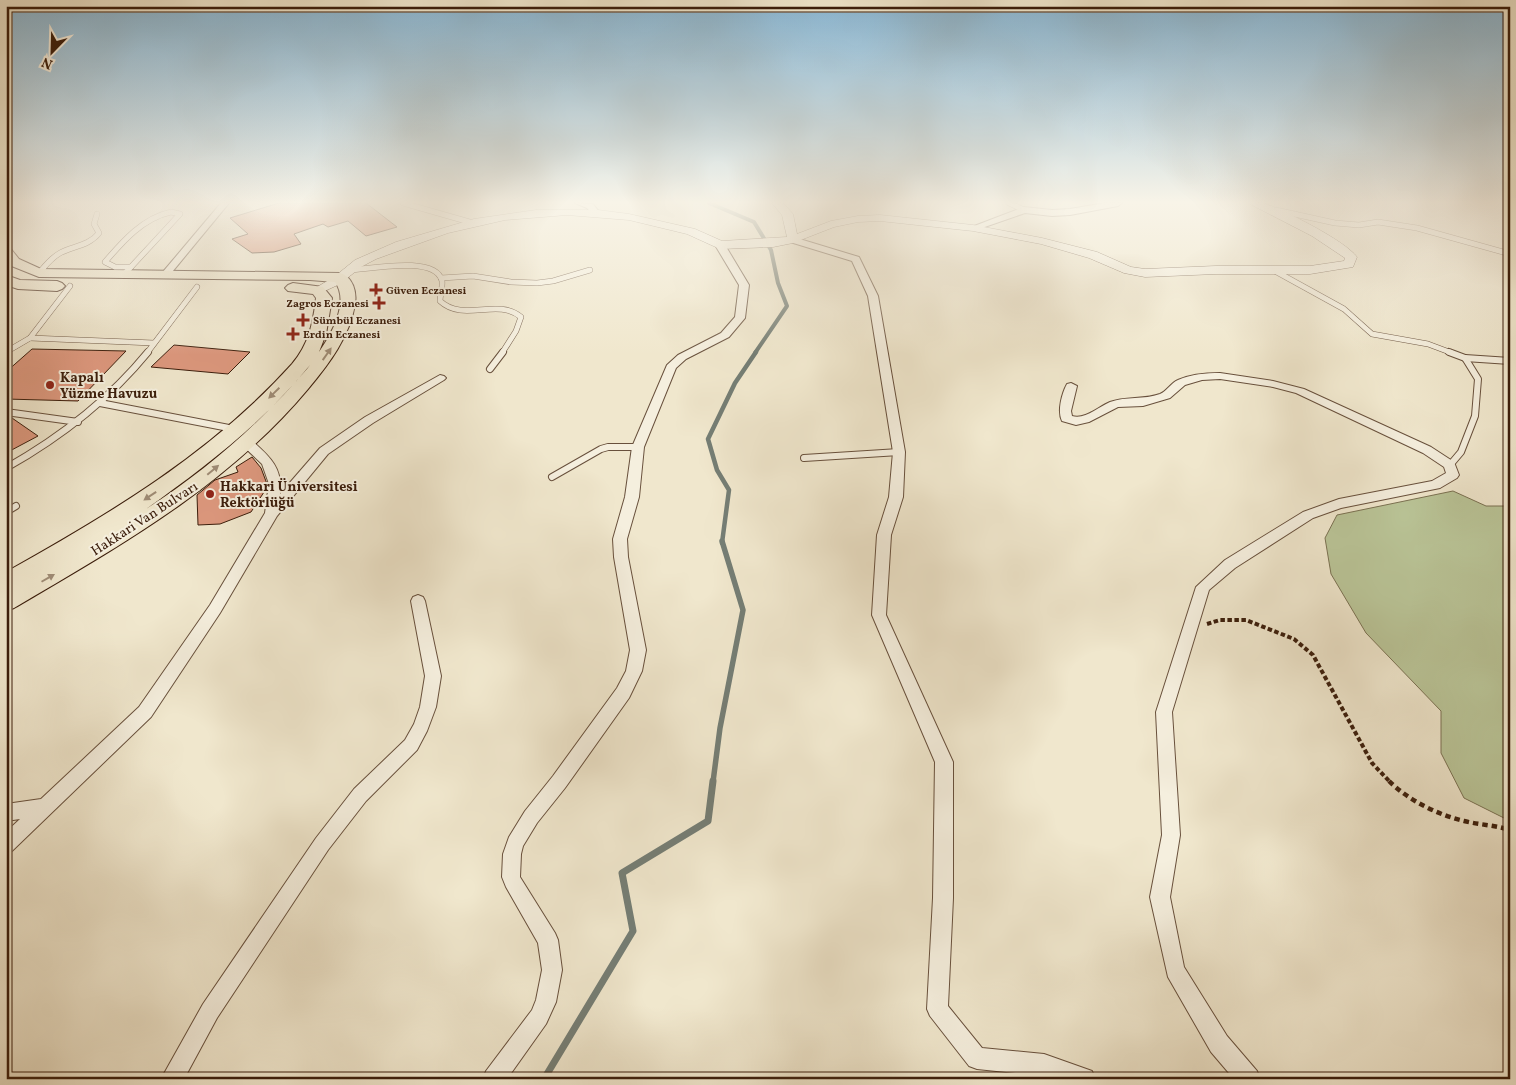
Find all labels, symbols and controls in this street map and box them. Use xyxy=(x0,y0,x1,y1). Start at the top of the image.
north arrow xyxy=(28,28,78,78)
text: N xyxy=(39,52,56,73)
marker: Güven Eczanesi xyxy=(370,284,382,296)
place label: Güven Eczanesi xyxy=(386,284,467,299)
place label: Zagros Eczanesi xyxy=(286,297,369,312)
marker: Zagros Eczanesi xyxy=(373,297,385,309)
marker: Sümbül Eczanesi xyxy=(297,314,309,326)
place label: Sümbül Eczanesi xyxy=(313,314,401,329)
marker: Erdin Eczanesi xyxy=(287,328,299,340)
place label: Erdin Eczanesi xyxy=(303,328,380,343)
one-way arrow xyxy=(322,347,332,361)
place label: Kapalı Yüzme Havuzu xyxy=(60,369,158,404)
marker: Kapalı Yüzme Havuzu xyxy=(44,379,56,391)
one-way arrow xyxy=(269,387,281,399)
one-way arrow xyxy=(207,464,220,475)
place label: Hakkari Üniversitesi Rektörlüğü xyxy=(220,477,358,513)
street label: Hakkari Van Bulvarı xyxy=(88,478,202,561)
marker: Hakkari Üniversitesi Rektörlüğü xyxy=(204,488,216,500)
one-way arrow xyxy=(143,491,157,501)
one-way arrow xyxy=(42,573,55,582)

